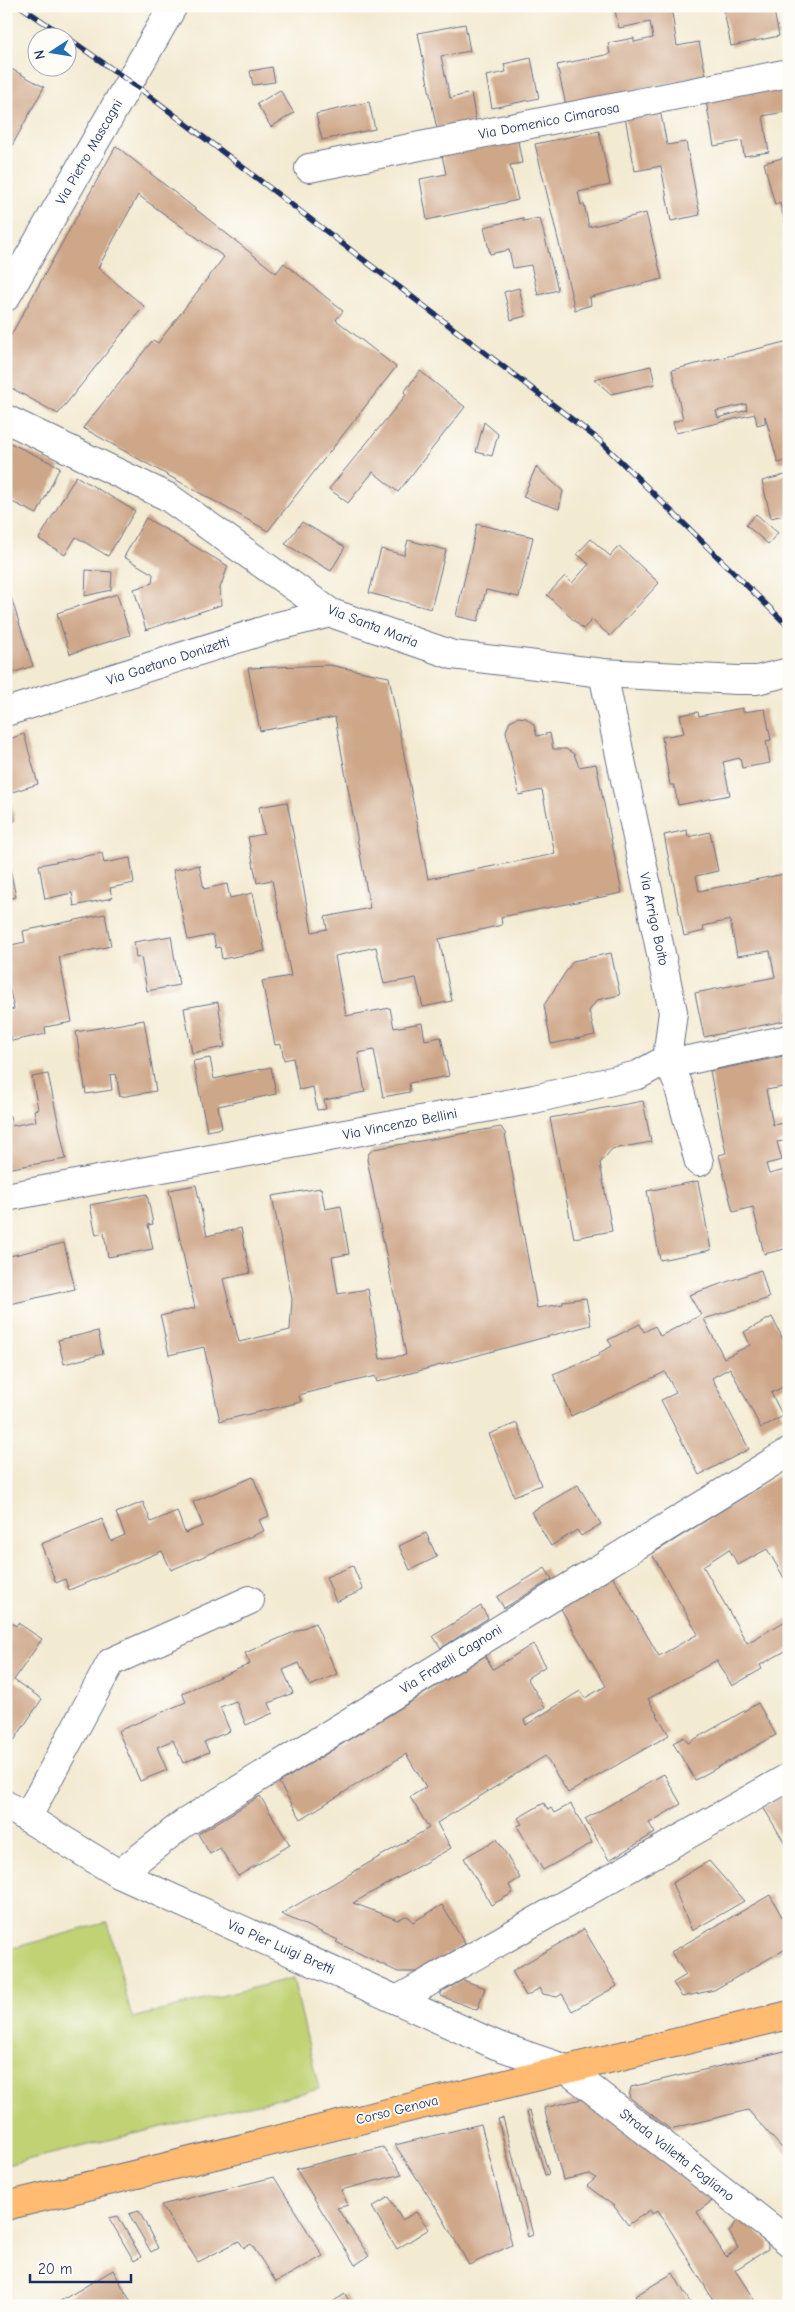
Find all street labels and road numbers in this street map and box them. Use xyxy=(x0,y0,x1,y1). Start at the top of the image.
street label: Via Pietro Mascagni xyxy=(52,96,126,208)
street label: Via Domenico Cimarosa xyxy=(477,99,621,143)
street label: Via Santa Maria xyxy=(325,601,421,651)
street label: Via Gaetano Donizetti xyxy=(104,633,232,689)
street label: Via Arrigo Boito xyxy=(636,871,672,967)
street label: Via Vincenzo Bellini xyxy=(341,1105,459,1143)
street label: Via Fratelli Cagnoni xyxy=(397,1621,505,1697)
street label: Via Pier Luigi Bretti xyxy=(225,1916,337,1978)
street label: Corso Genova xyxy=(354,2092,440,2128)
street label: Strada Valletta Fogliano xyxy=(616,2105,738,2205)

